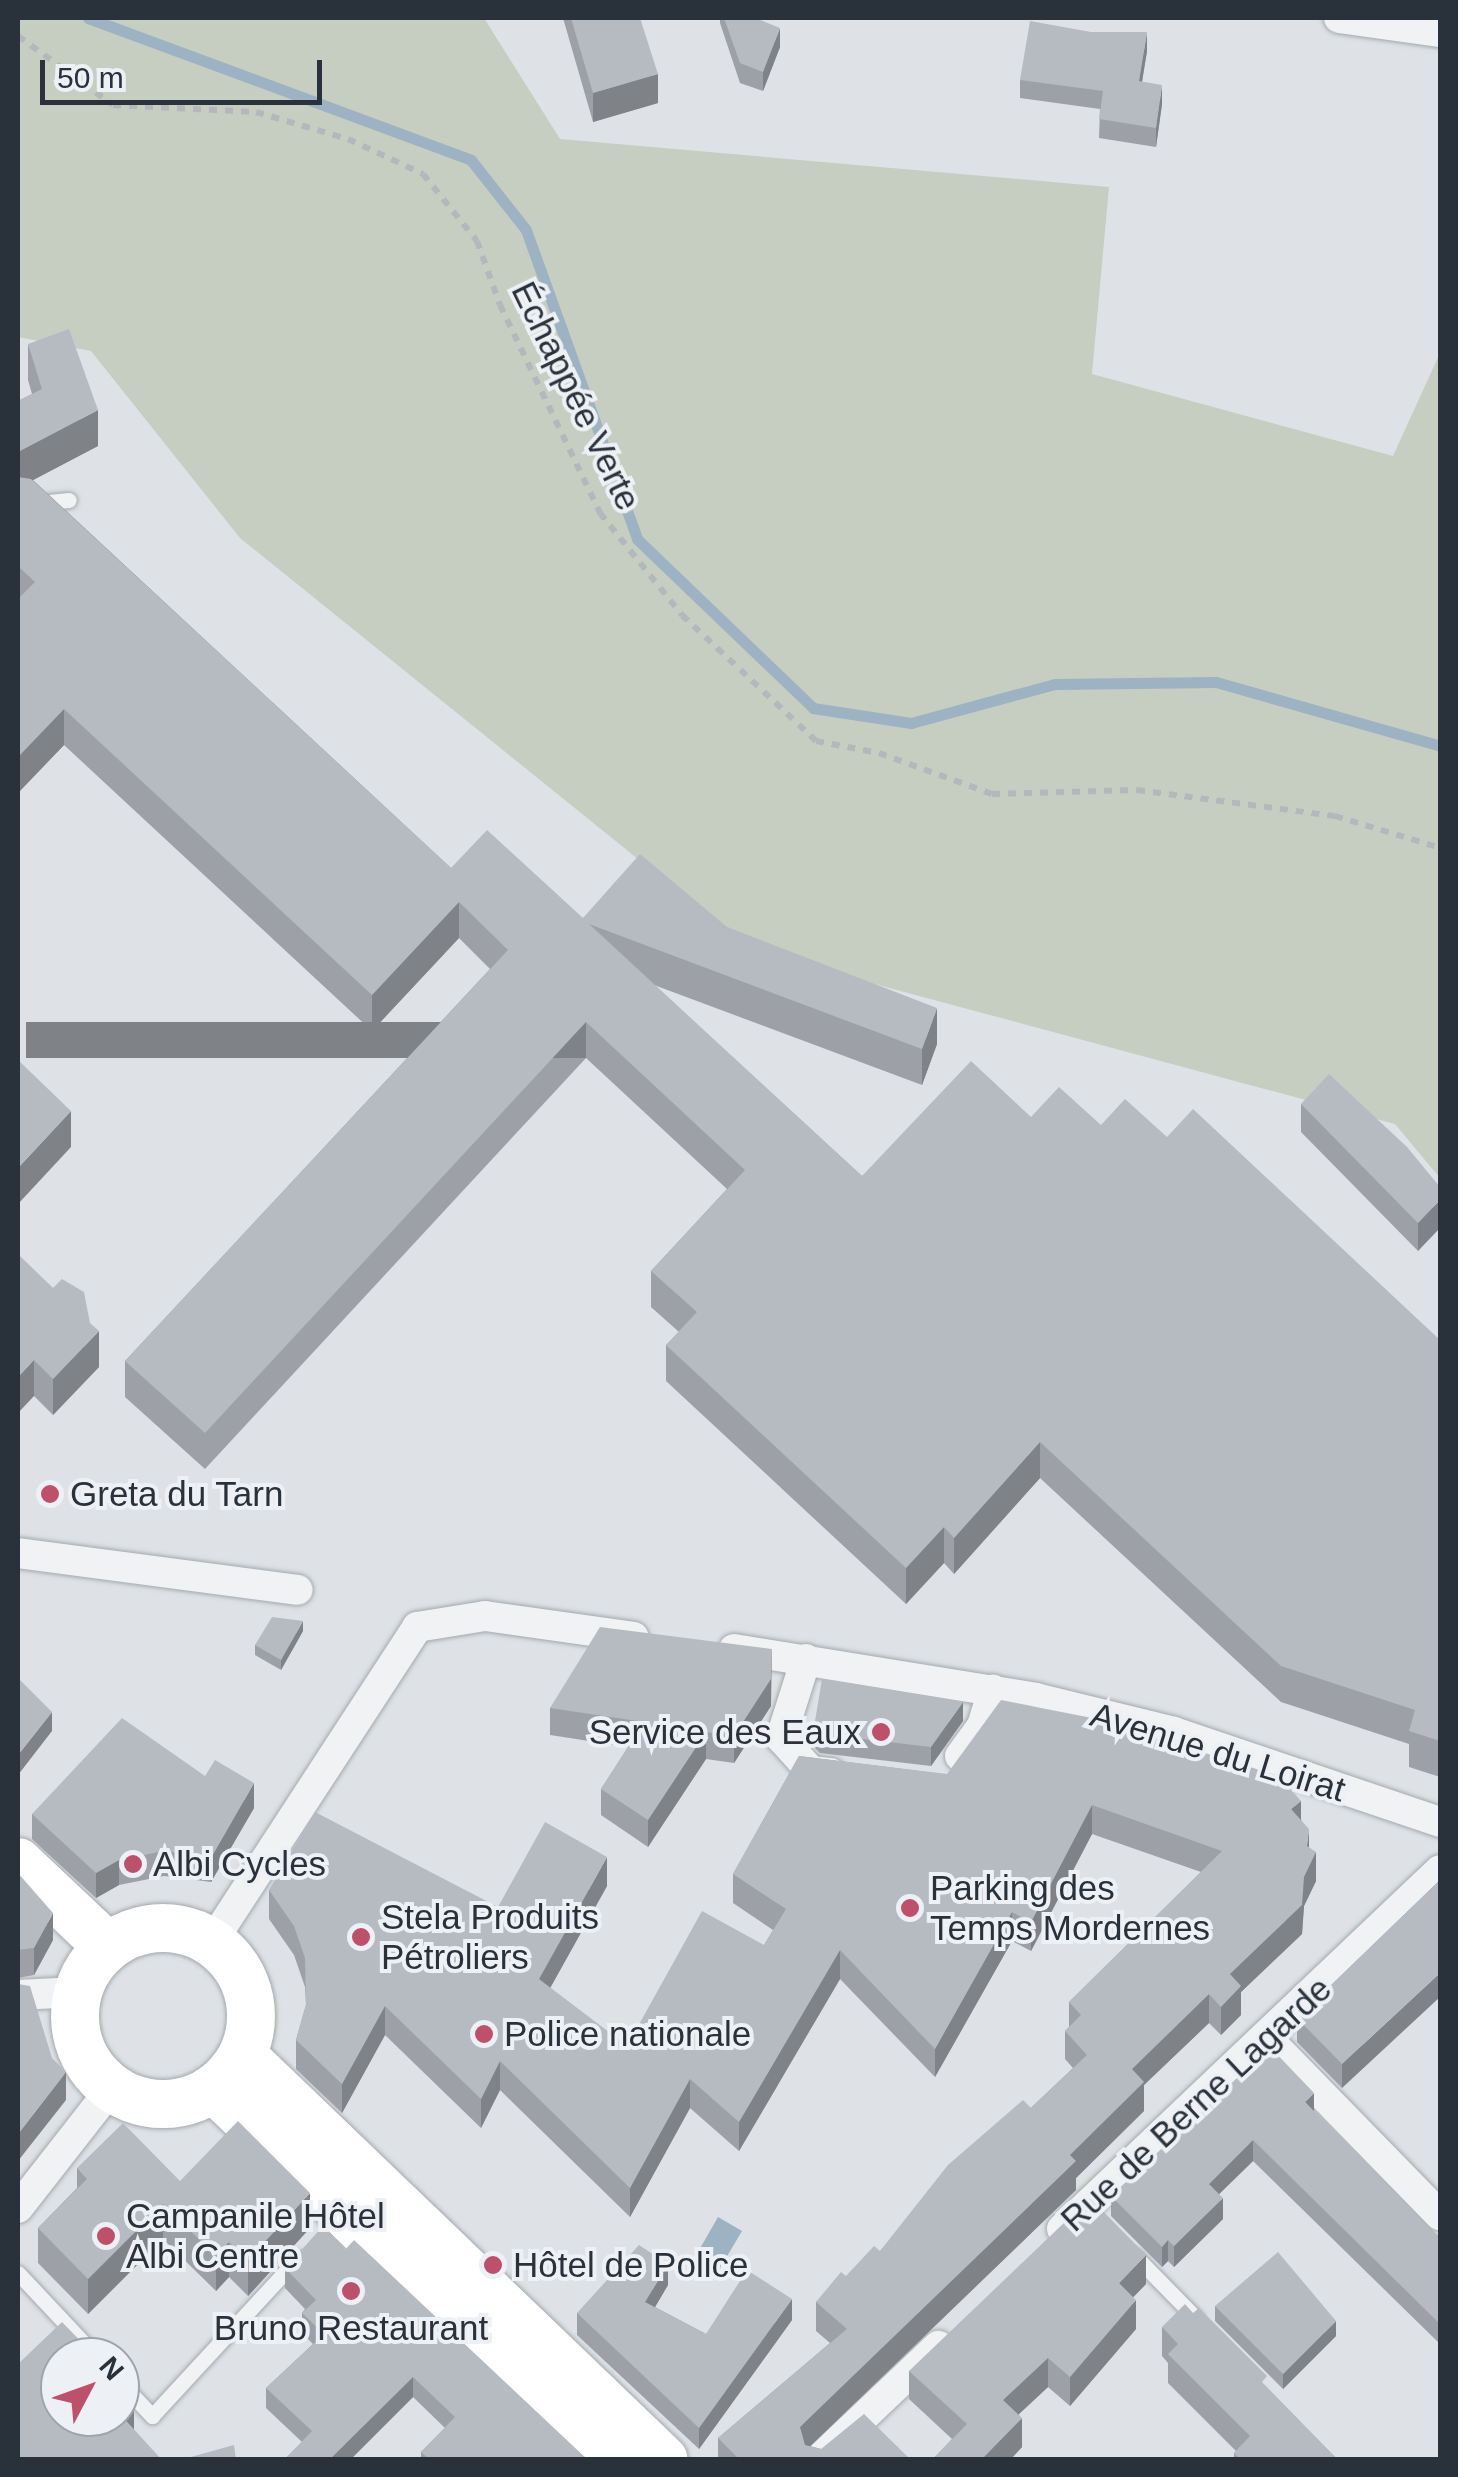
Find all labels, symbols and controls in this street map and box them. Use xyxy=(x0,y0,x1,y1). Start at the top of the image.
scale bar xyxy=(45,40,328,102)
text: 50 m xyxy=(57,61,124,94)
street label: Échappée Verte xyxy=(503,275,649,517)
place label: Greta du Tarn xyxy=(70,1473,284,1515)
marker: Greta du Tarn xyxy=(39,1483,61,1505)
street label: Avenue du Loirat xyxy=(1086,1693,1350,1811)
place label: Service des Eaux xyxy=(589,1711,861,1753)
marker: Service des Eaux xyxy=(870,1721,892,1743)
place label: Albi Cycles xyxy=(153,1843,326,1885)
marker: Albi Cycles xyxy=(122,1853,144,1875)
place label: Parking des Temps Mordernes xyxy=(930,1867,1210,1949)
place label: Stela Produits Pétroliers xyxy=(381,1896,599,1978)
marker: Parking des Temps Mordernes xyxy=(899,1897,921,1919)
marker: Stela Produits Pétroliers xyxy=(350,1926,372,1948)
street label: Rue de Berne Lagarde xyxy=(1052,1968,1340,2240)
place label: Police nationale xyxy=(504,2013,751,2055)
marker: Police nationale xyxy=(473,2023,495,2045)
place label: Campanile Hôtel Albi Centre xyxy=(126,2195,385,2277)
marker: Campanile Hôtel Albi Centre xyxy=(95,2225,117,2247)
place label: Hôtel de Police xyxy=(513,2244,748,2286)
marker: Hôtel de Police xyxy=(482,2254,504,2276)
marker: Bruno Restaurant xyxy=(340,2280,362,2302)
place label: Bruno Restaurant xyxy=(214,2307,488,2349)
north arrow xyxy=(40,2337,140,2437)
text: N xyxy=(93,2350,130,2386)

